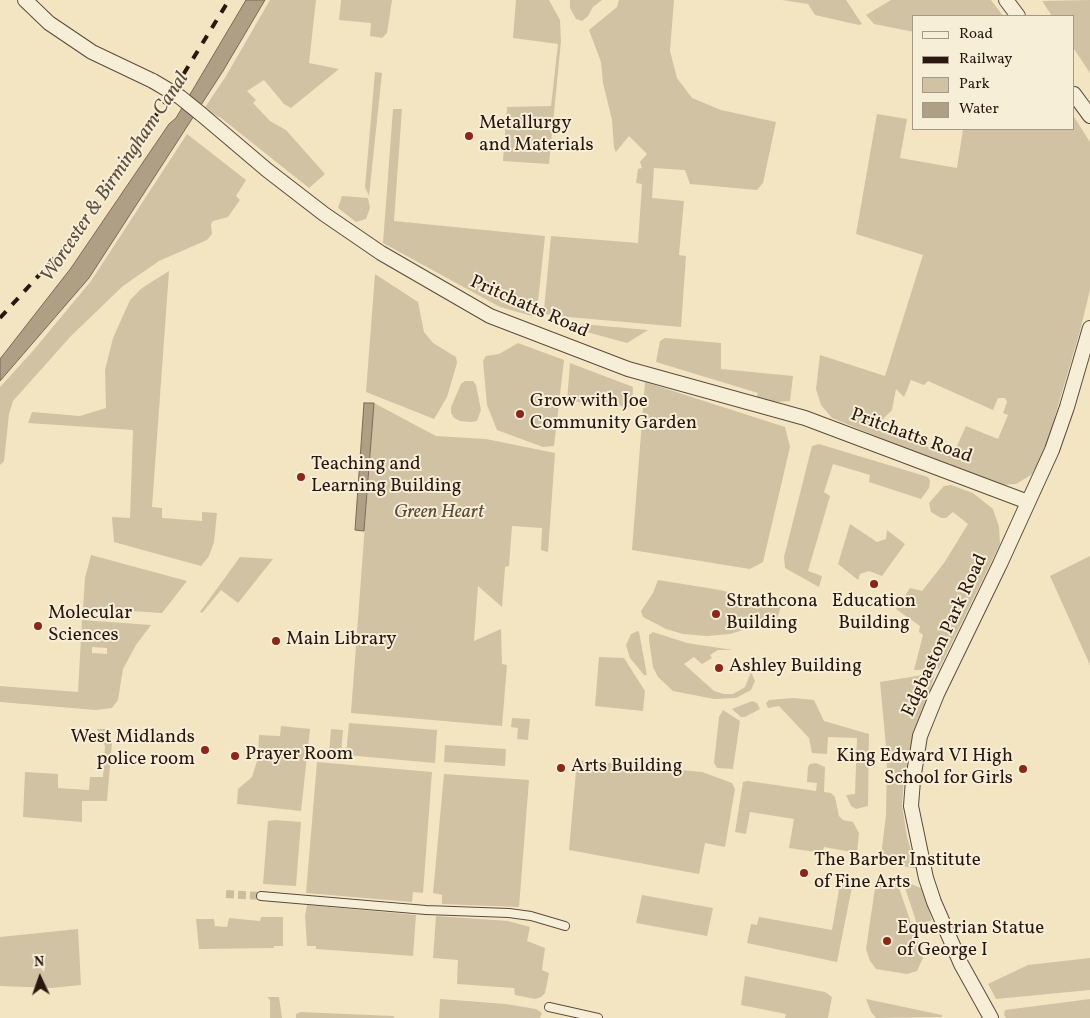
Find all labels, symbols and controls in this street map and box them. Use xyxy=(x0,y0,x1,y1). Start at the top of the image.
legend xyxy=(912,15,1075,130)
text: Road xyxy=(959,24,993,45)
text: Railway xyxy=(959,49,1012,70)
water label: Worcester & Birmingham Canal xyxy=(37,69,195,287)
text: Park xyxy=(959,74,990,95)
text: Water xyxy=(959,99,999,120)
place label: Metallurgy and Materials xyxy=(479,114,594,158)
marker: Metallurgy and Materials xyxy=(463,130,475,142)
street label: Pritchatts Road xyxy=(466,272,592,344)
place label: Grow with Joe Community Garden xyxy=(530,392,697,436)
street label: Pritchatts Road xyxy=(847,404,975,470)
marker: Grow with Joe Community Garden xyxy=(514,408,526,420)
place label: Teaching and Learning Building xyxy=(311,455,461,499)
marker: Teaching and Learning Building xyxy=(295,471,307,483)
park label: Green Heart xyxy=(394,503,484,525)
street label: Edgbaston Park Road xyxy=(898,551,994,721)
marker: Education Building xyxy=(868,578,880,590)
place label: Strathcona Building xyxy=(726,592,818,636)
place label: Education Building xyxy=(832,592,916,636)
place label: Molecular Sciences xyxy=(48,604,132,648)
marker: Strathcona Building xyxy=(710,608,722,620)
marker: Molecular Sciences xyxy=(32,620,44,632)
place label: Main Library xyxy=(286,630,396,652)
marker: Main Library xyxy=(270,635,282,647)
place label: Ashley Building xyxy=(729,657,862,679)
marker: Ashley Building xyxy=(713,662,725,674)
place label: West Midlands police room xyxy=(70,728,195,772)
marker: West Midlands police room xyxy=(199,744,211,756)
place label: Prayer Room xyxy=(245,745,353,767)
place label: King Edward VI High School for Girls xyxy=(836,747,1013,791)
marker: Prayer Room xyxy=(229,750,241,762)
place label: Arts Building xyxy=(571,757,682,779)
marker: Arts Building xyxy=(555,762,567,774)
marker: King Edward VI High School for Girls xyxy=(1017,763,1029,775)
place label: The Barber Institute of Fine Arts xyxy=(814,851,981,895)
marker: The Barber Institute of Fine Arts xyxy=(798,867,810,879)
place label: Equestrian Statue of George I xyxy=(897,919,1044,963)
marker: Equestrian Statue of George I xyxy=(881,935,893,947)
north arrow xyxy=(15,953,65,1003)
text: N xyxy=(34,953,45,972)

